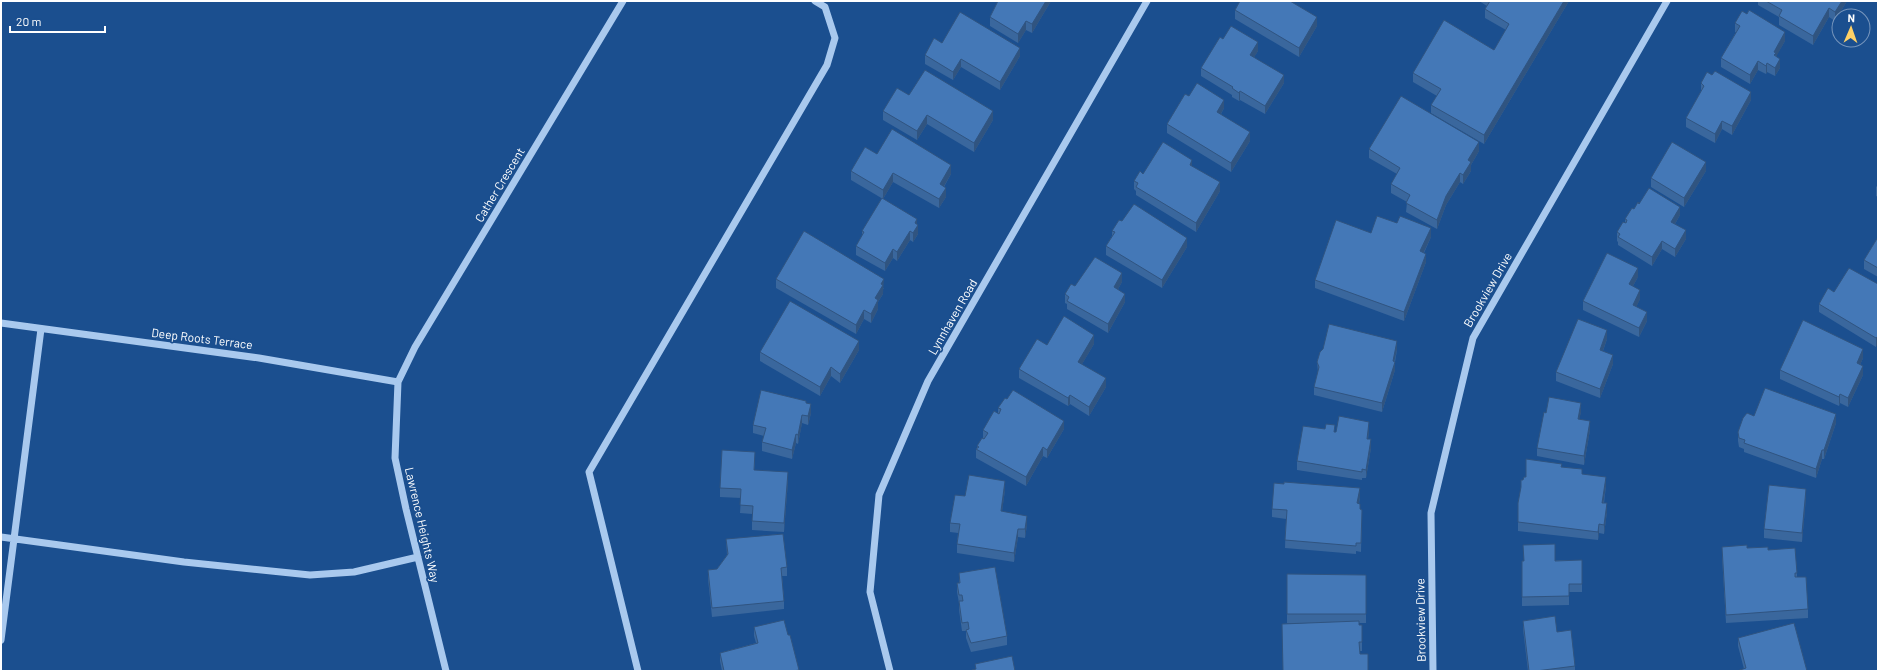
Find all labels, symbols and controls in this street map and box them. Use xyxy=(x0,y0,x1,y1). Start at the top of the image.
scale bar xyxy=(10,8,105,34)
north arrow xyxy=(1831,8,1871,48)
text: N xyxy=(1847,11,1855,24)
text: 20 m xyxy=(16,14,42,28)
street label: Cather Crescent xyxy=(471,145,527,224)
street label: Brookview Drive xyxy=(1460,250,1514,329)
street label: Lynnhaven Road xyxy=(925,276,979,357)
street label: Deep Roots Terrace xyxy=(151,325,254,351)
street label: Lawrence Heights Way xyxy=(403,466,443,584)
street label: Brookview Drive xyxy=(1412,578,1428,662)

